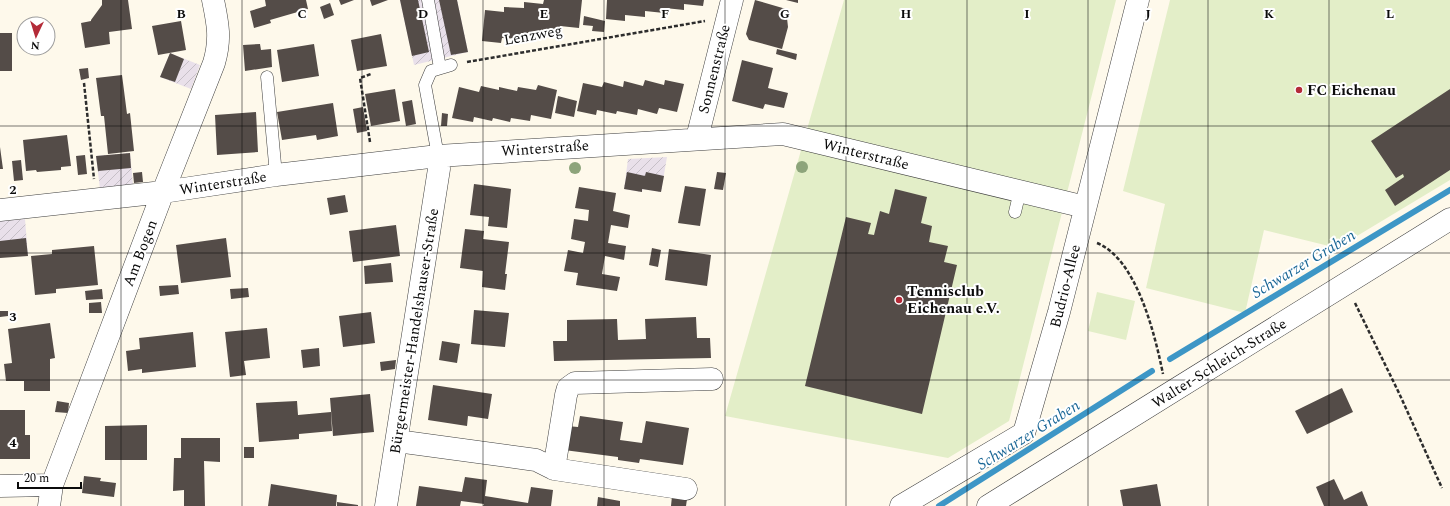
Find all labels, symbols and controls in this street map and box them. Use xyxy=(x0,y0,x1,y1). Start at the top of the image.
text: B xyxy=(176,4,186,24)
text: C xyxy=(297,4,307,24)
text: D xyxy=(418,4,428,24)
text: E xyxy=(540,4,549,24)
text: F xyxy=(661,4,669,24)
text: G xyxy=(780,4,790,24)
text: H xyxy=(901,4,912,24)
text: I xyxy=(1024,4,1030,24)
text: J xyxy=(1145,4,1151,24)
text: K xyxy=(1264,4,1274,24)
text: L xyxy=(1386,4,1394,24)
north arrow xyxy=(16,16,56,56)
street label: Lenzweg xyxy=(502,19,564,52)
street label: Sonnenstraße xyxy=(692,22,737,116)
text: N xyxy=(30,37,40,54)
place label: FC Eichenau xyxy=(1307,79,1396,102)
marker: FC Eichenau xyxy=(1294,85,1304,95)
street label: Winterstraße xyxy=(820,133,911,176)
street label: Winterstraße xyxy=(500,134,590,163)
street label: Winterstraße xyxy=(178,165,268,202)
text: 2 xyxy=(9,180,17,200)
street label: Bürgermeister-Handelshauser-Straße xyxy=(384,207,445,456)
street label: Am Bogen xyxy=(117,216,164,290)
water label: Schwarzer Graben xyxy=(1247,223,1360,304)
street label: Budrio-Allee xyxy=(1044,242,1087,330)
place label: Tennisclub Eichenau e.V. xyxy=(907,280,1000,320)
marker: Tennisclub Eichenau e.V. xyxy=(894,295,904,305)
text: 3 xyxy=(9,307,17,327)
street label: Walter-Schleich-Straße xyxy=(1147,312,1291,414)
water label: Schwarzer Graben xyxy=(972,393,1085,476)
text: 4 xyxy=(9,433,17,453)
scale bar xyxy=(18,464,81,490)
text: 20 m xyxy=(24,469,49,488)

